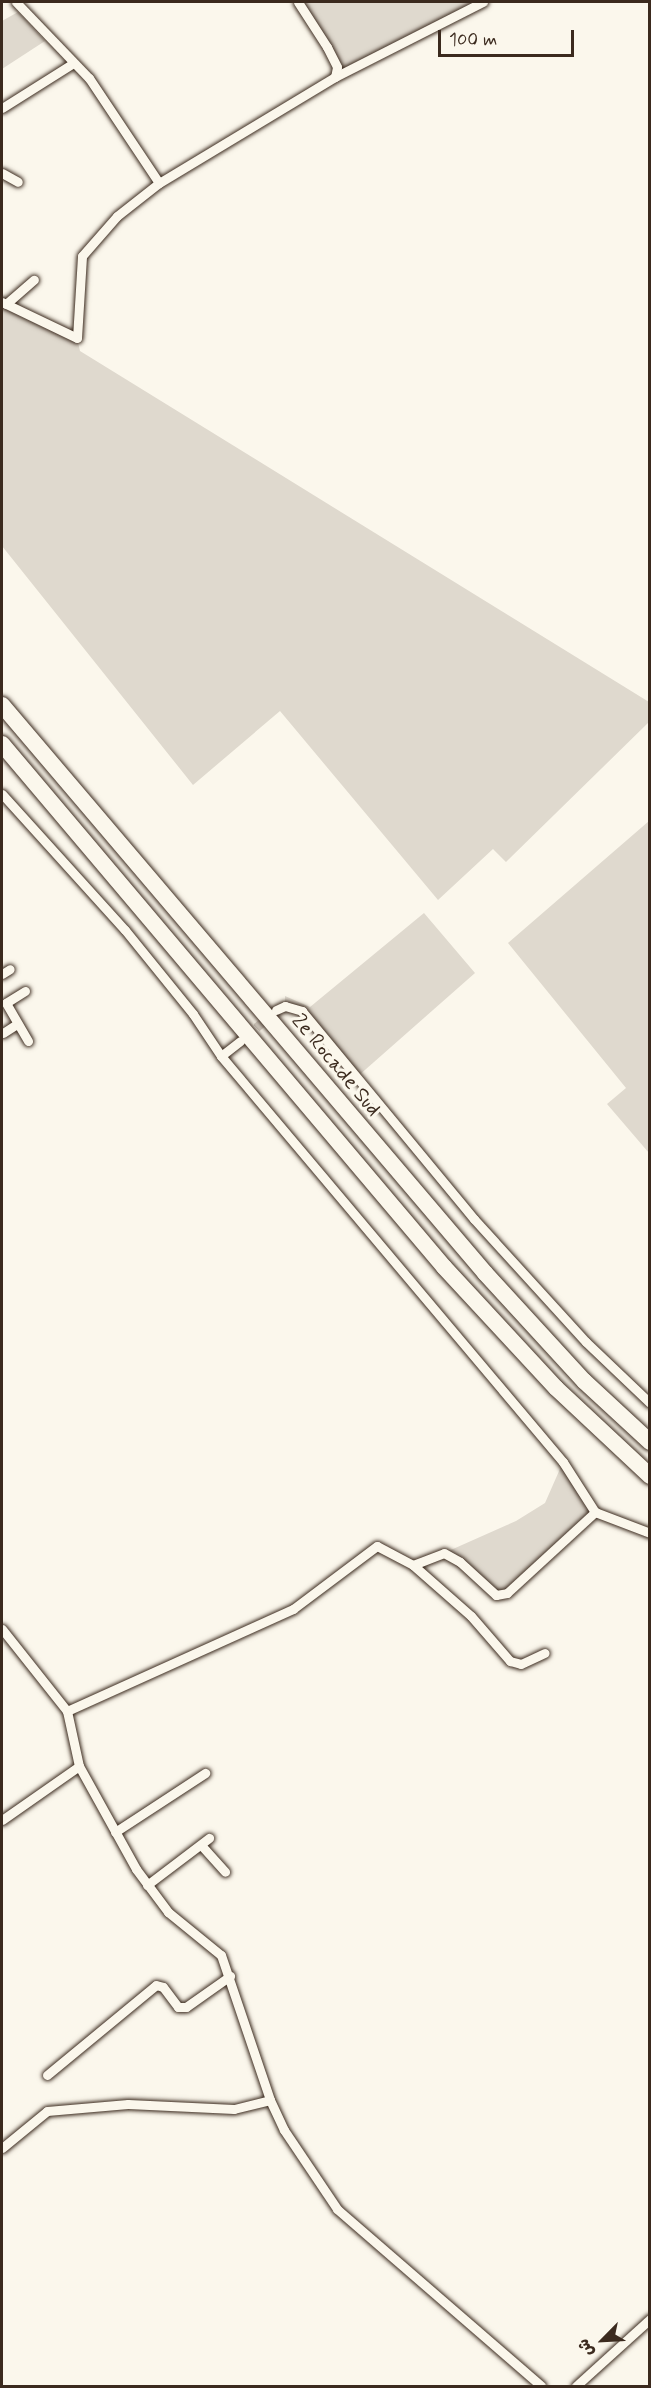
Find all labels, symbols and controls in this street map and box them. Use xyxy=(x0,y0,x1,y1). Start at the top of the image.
scale bar xyxy=(441,18,578,56)
text: 100 m xyxy=(449,28,497,52)
street label: 2e Rocade Sud xyxy=(286,1009,386,1121)
north arrow xyxy=(573,2310,633,2370)
text: ش xyxy=(573,2335,599,2360)

